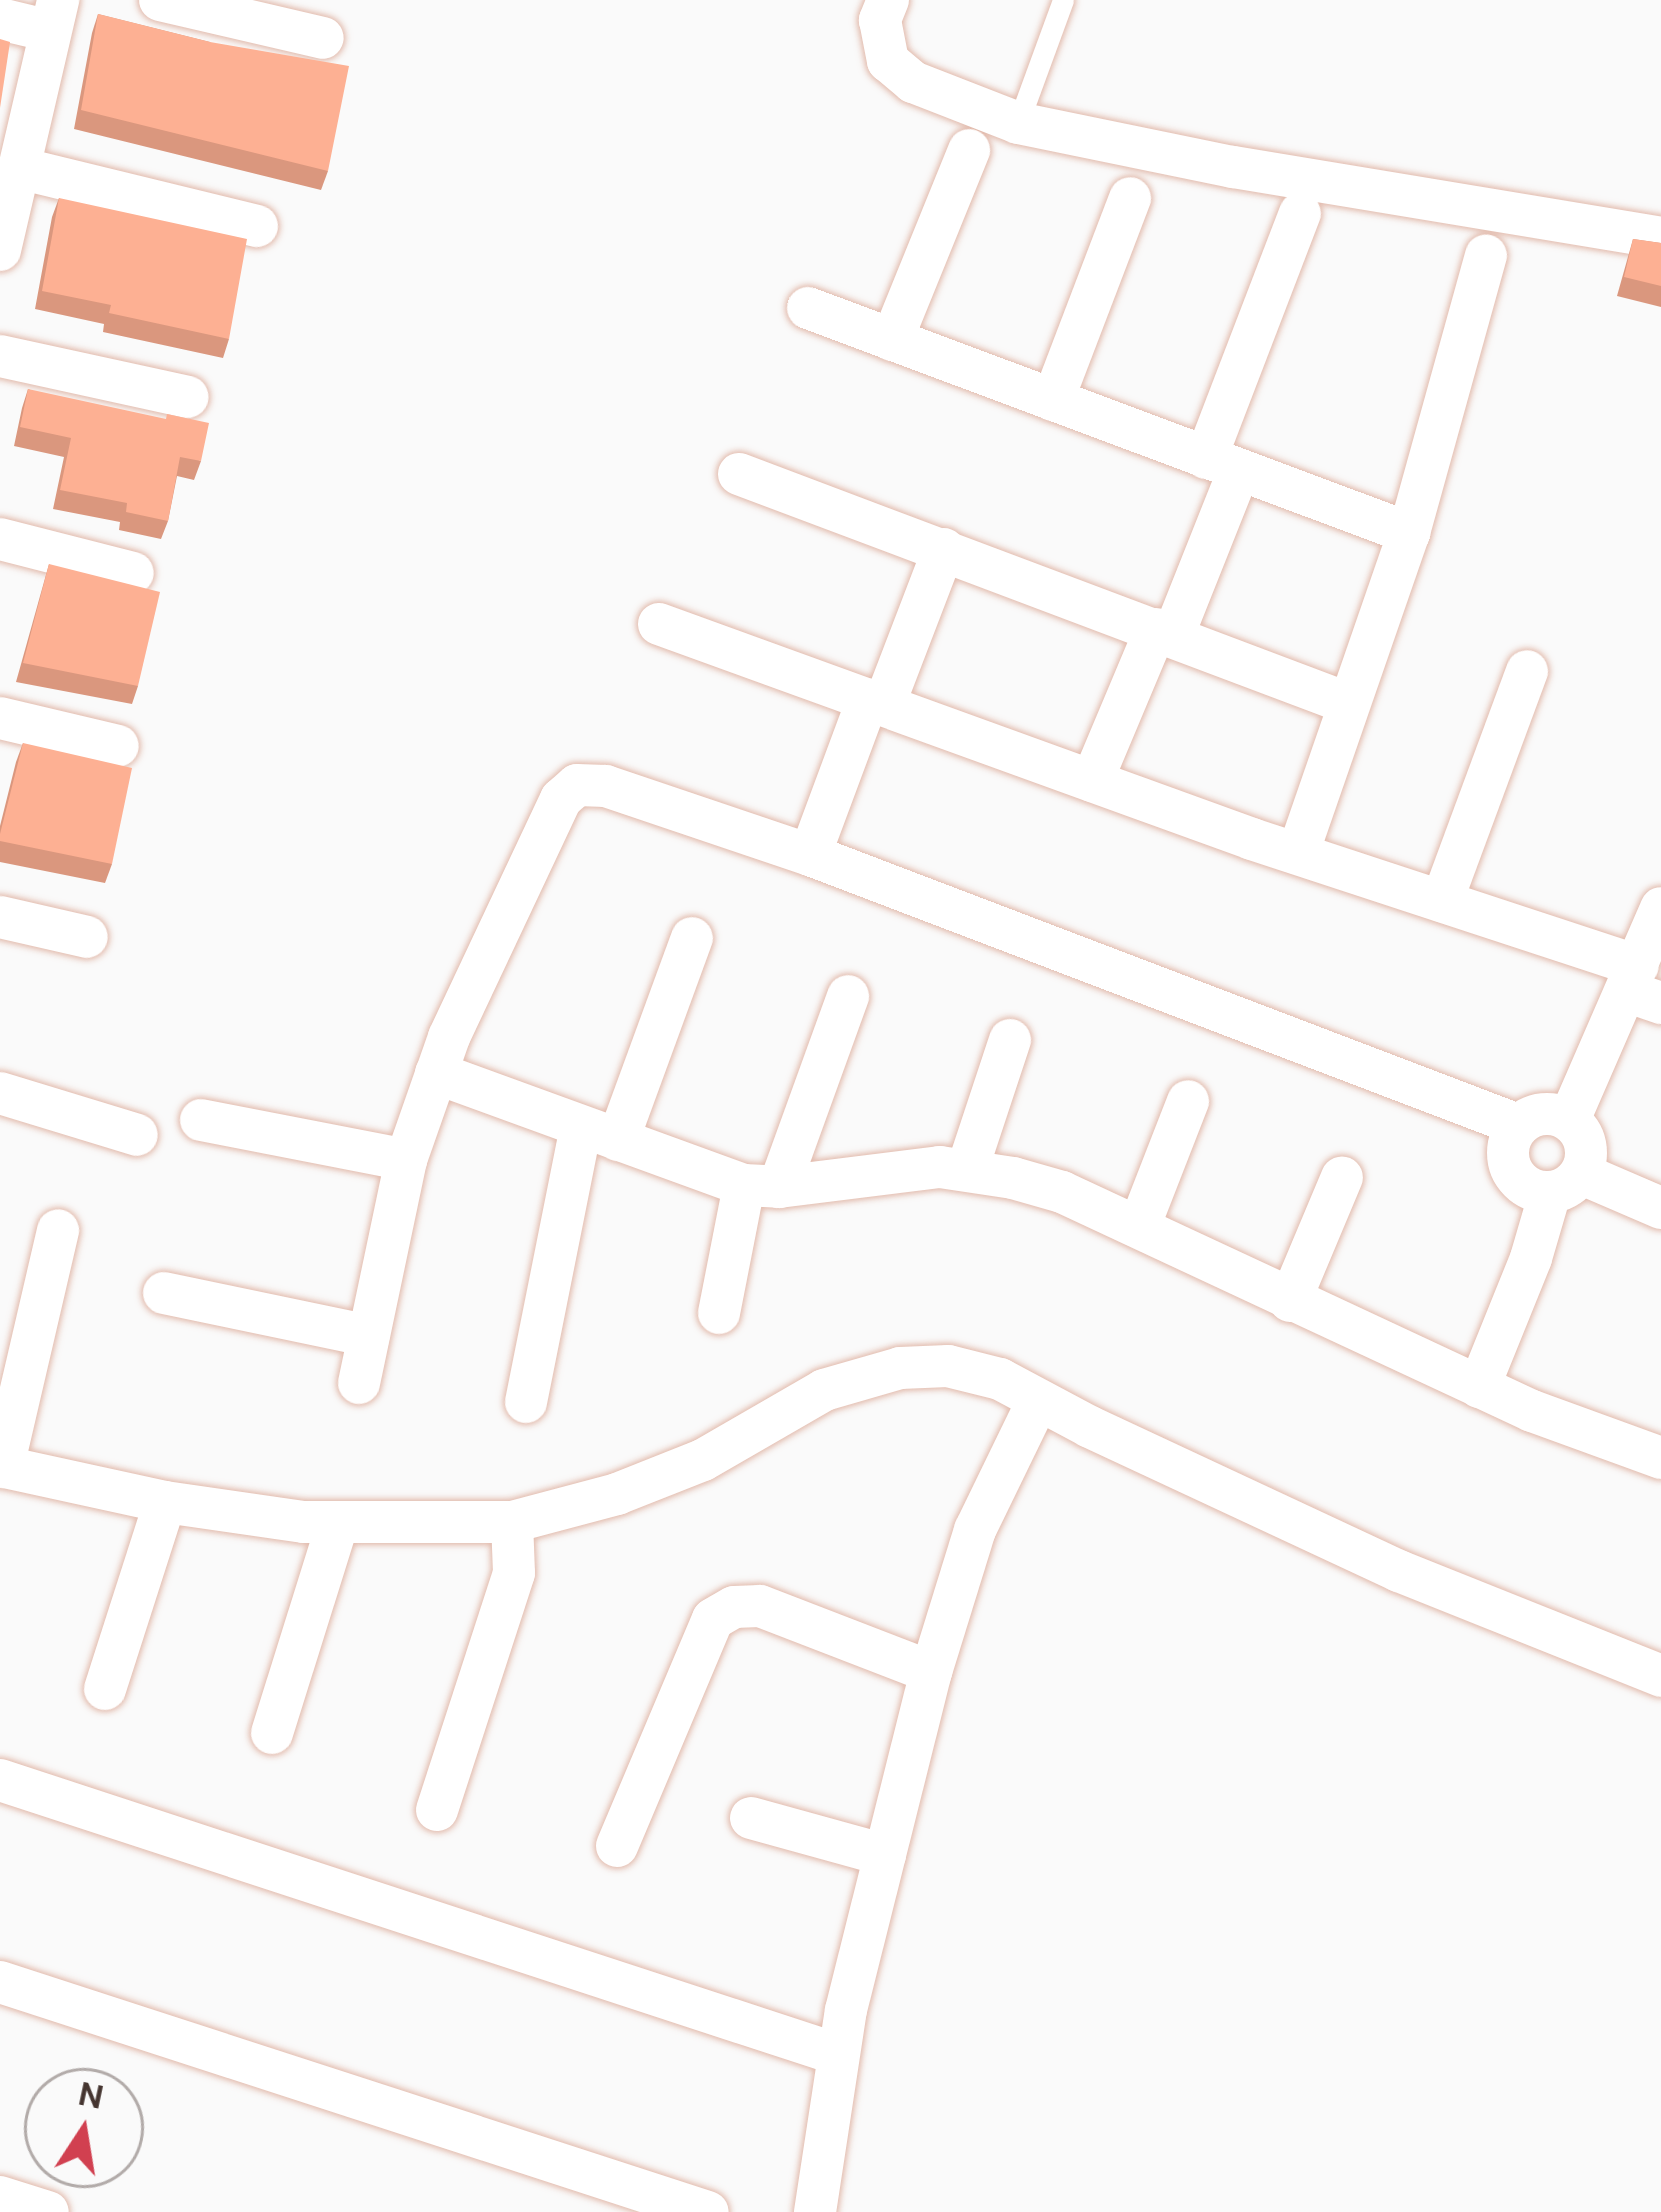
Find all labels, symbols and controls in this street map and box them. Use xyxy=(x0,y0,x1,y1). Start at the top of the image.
north arrow xyxy=(24,2068,144,2188)
text: N xyxy=(75,2072,107,2119)

